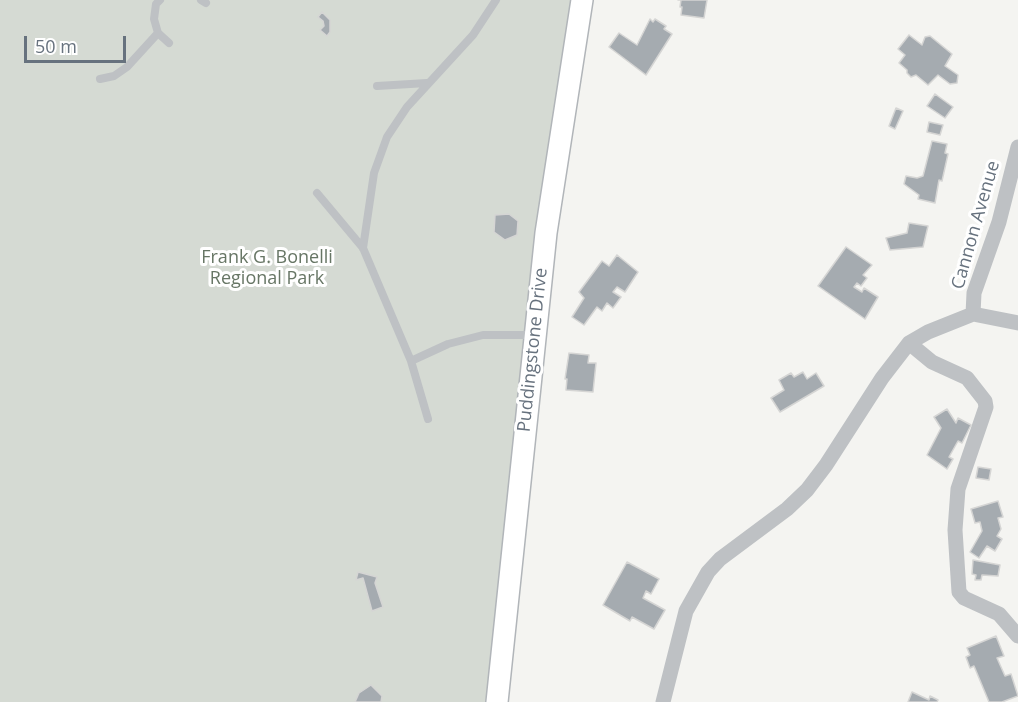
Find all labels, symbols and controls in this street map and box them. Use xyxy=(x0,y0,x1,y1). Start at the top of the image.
scale bar xyxy=(27,24,129,62)
text: 50 m xyxy=(35,34,77,58)
street label: Cannon Avenue xyxy=(947,158,1005,292)
park label: Frank G. Bonelli Regional Park xyxy=(201,247,333,290)
street label: Puddingstone Drive xyxy=(514,267,552,433)

